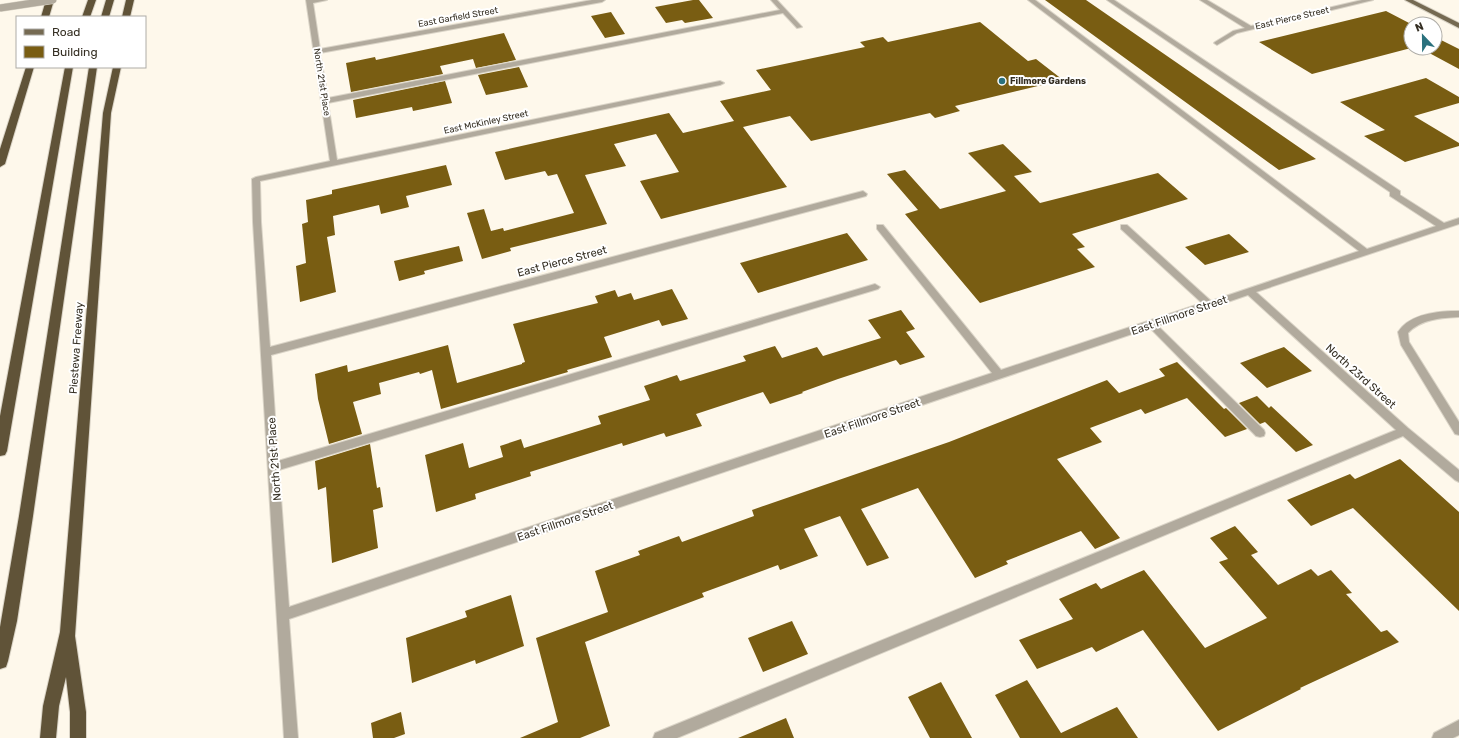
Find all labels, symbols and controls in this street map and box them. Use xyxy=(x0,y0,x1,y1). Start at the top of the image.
street label: East Garfield Street xyxy=(417,5,499,29)
street label: East Pierce Street xyxy=(1254,5,1330,31)
legend xyxy=(16,16,146,68)
north arrow xyxy=(1403,16,1443,56)
text: N xyxy=(1413,20,1426,35)
text: Road xyxy=(52,25,80,39)
text: Building xyxy=(52,45,98,59)
street label: North 21st Place xyxy=(312,47,332,117)
marker: Fillmore Gardens xyxy=(997,76,1007,86)
place label: Fillmore Gardens xyxy=(1010,76,1086,86)
street label: East McKinley Street xyxy=(443,108,530,136)
street label: East Pierce Street xyxy=(516,243,609,280)
street label: East Fillmore Street xyxy=(1129,293,1229,338)
street label: Piestewa Freeway xyxy=(67,301,86,395)
street label: North 23rd Street xyxy=(1323,341,1399,412)
street label: East Fillmore Street xyxy=(822,396,922,441)
street label: North 21st Place xyxy=(265,417,284,501)
street label: East Fillmore Street xyxy=(515,499,615,544)

